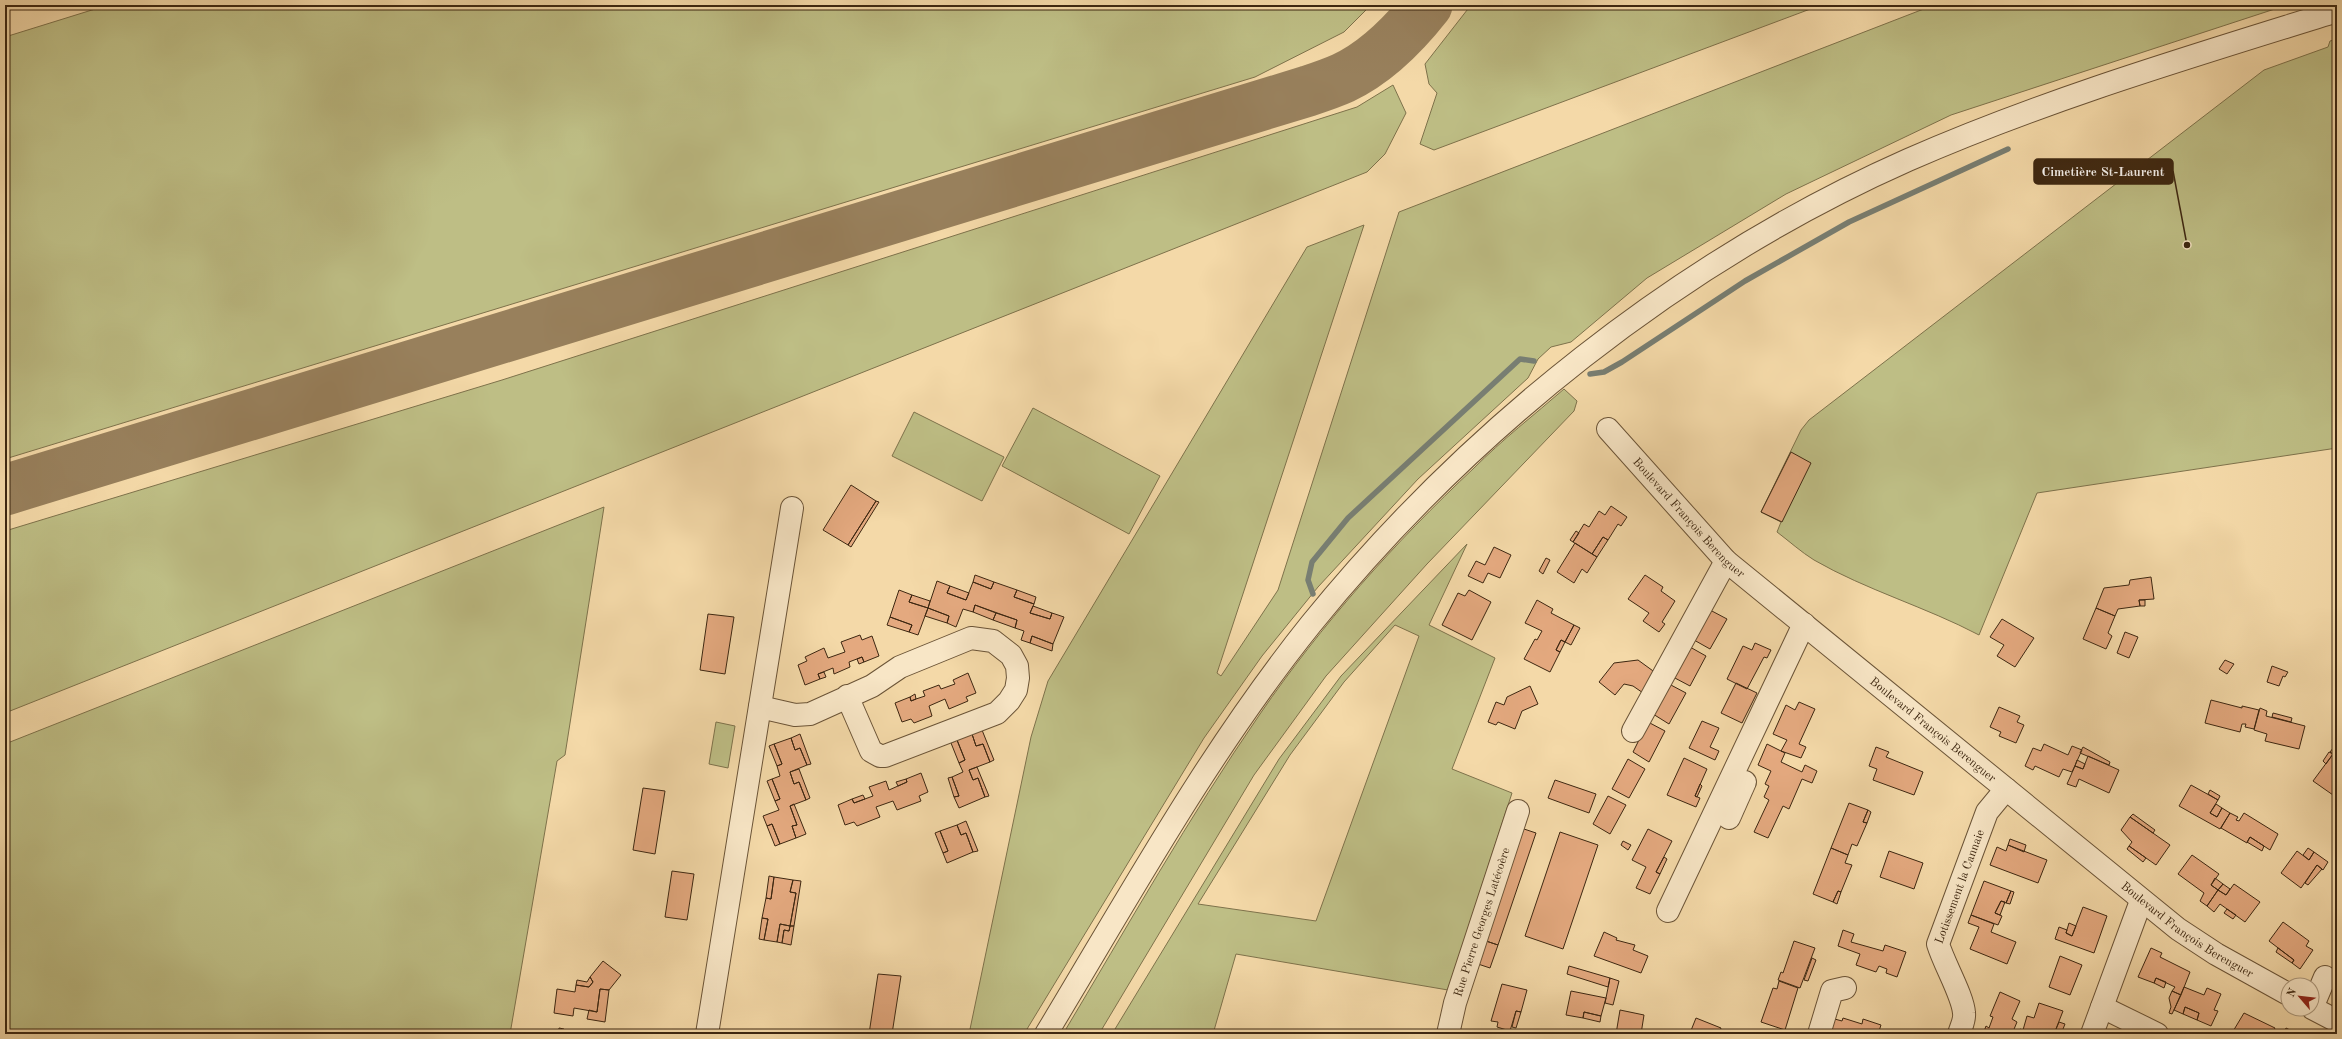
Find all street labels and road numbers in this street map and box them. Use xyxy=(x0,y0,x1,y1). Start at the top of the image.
street label: Boulevard François Berenguer xyxy=(1630,456,1746,581)
street label: Boulevard François Berenguer xyxy=(1867,676,1998,785)
street label: Lotissement la Cannaie xyxy=(1934,828,1987,946)
street label: Rue Pierre Georges Latécoère xyxy=(1452,846,1513,998)
street label: Boulevard François Berenguer xyxy=(2118,880,2255,980)

